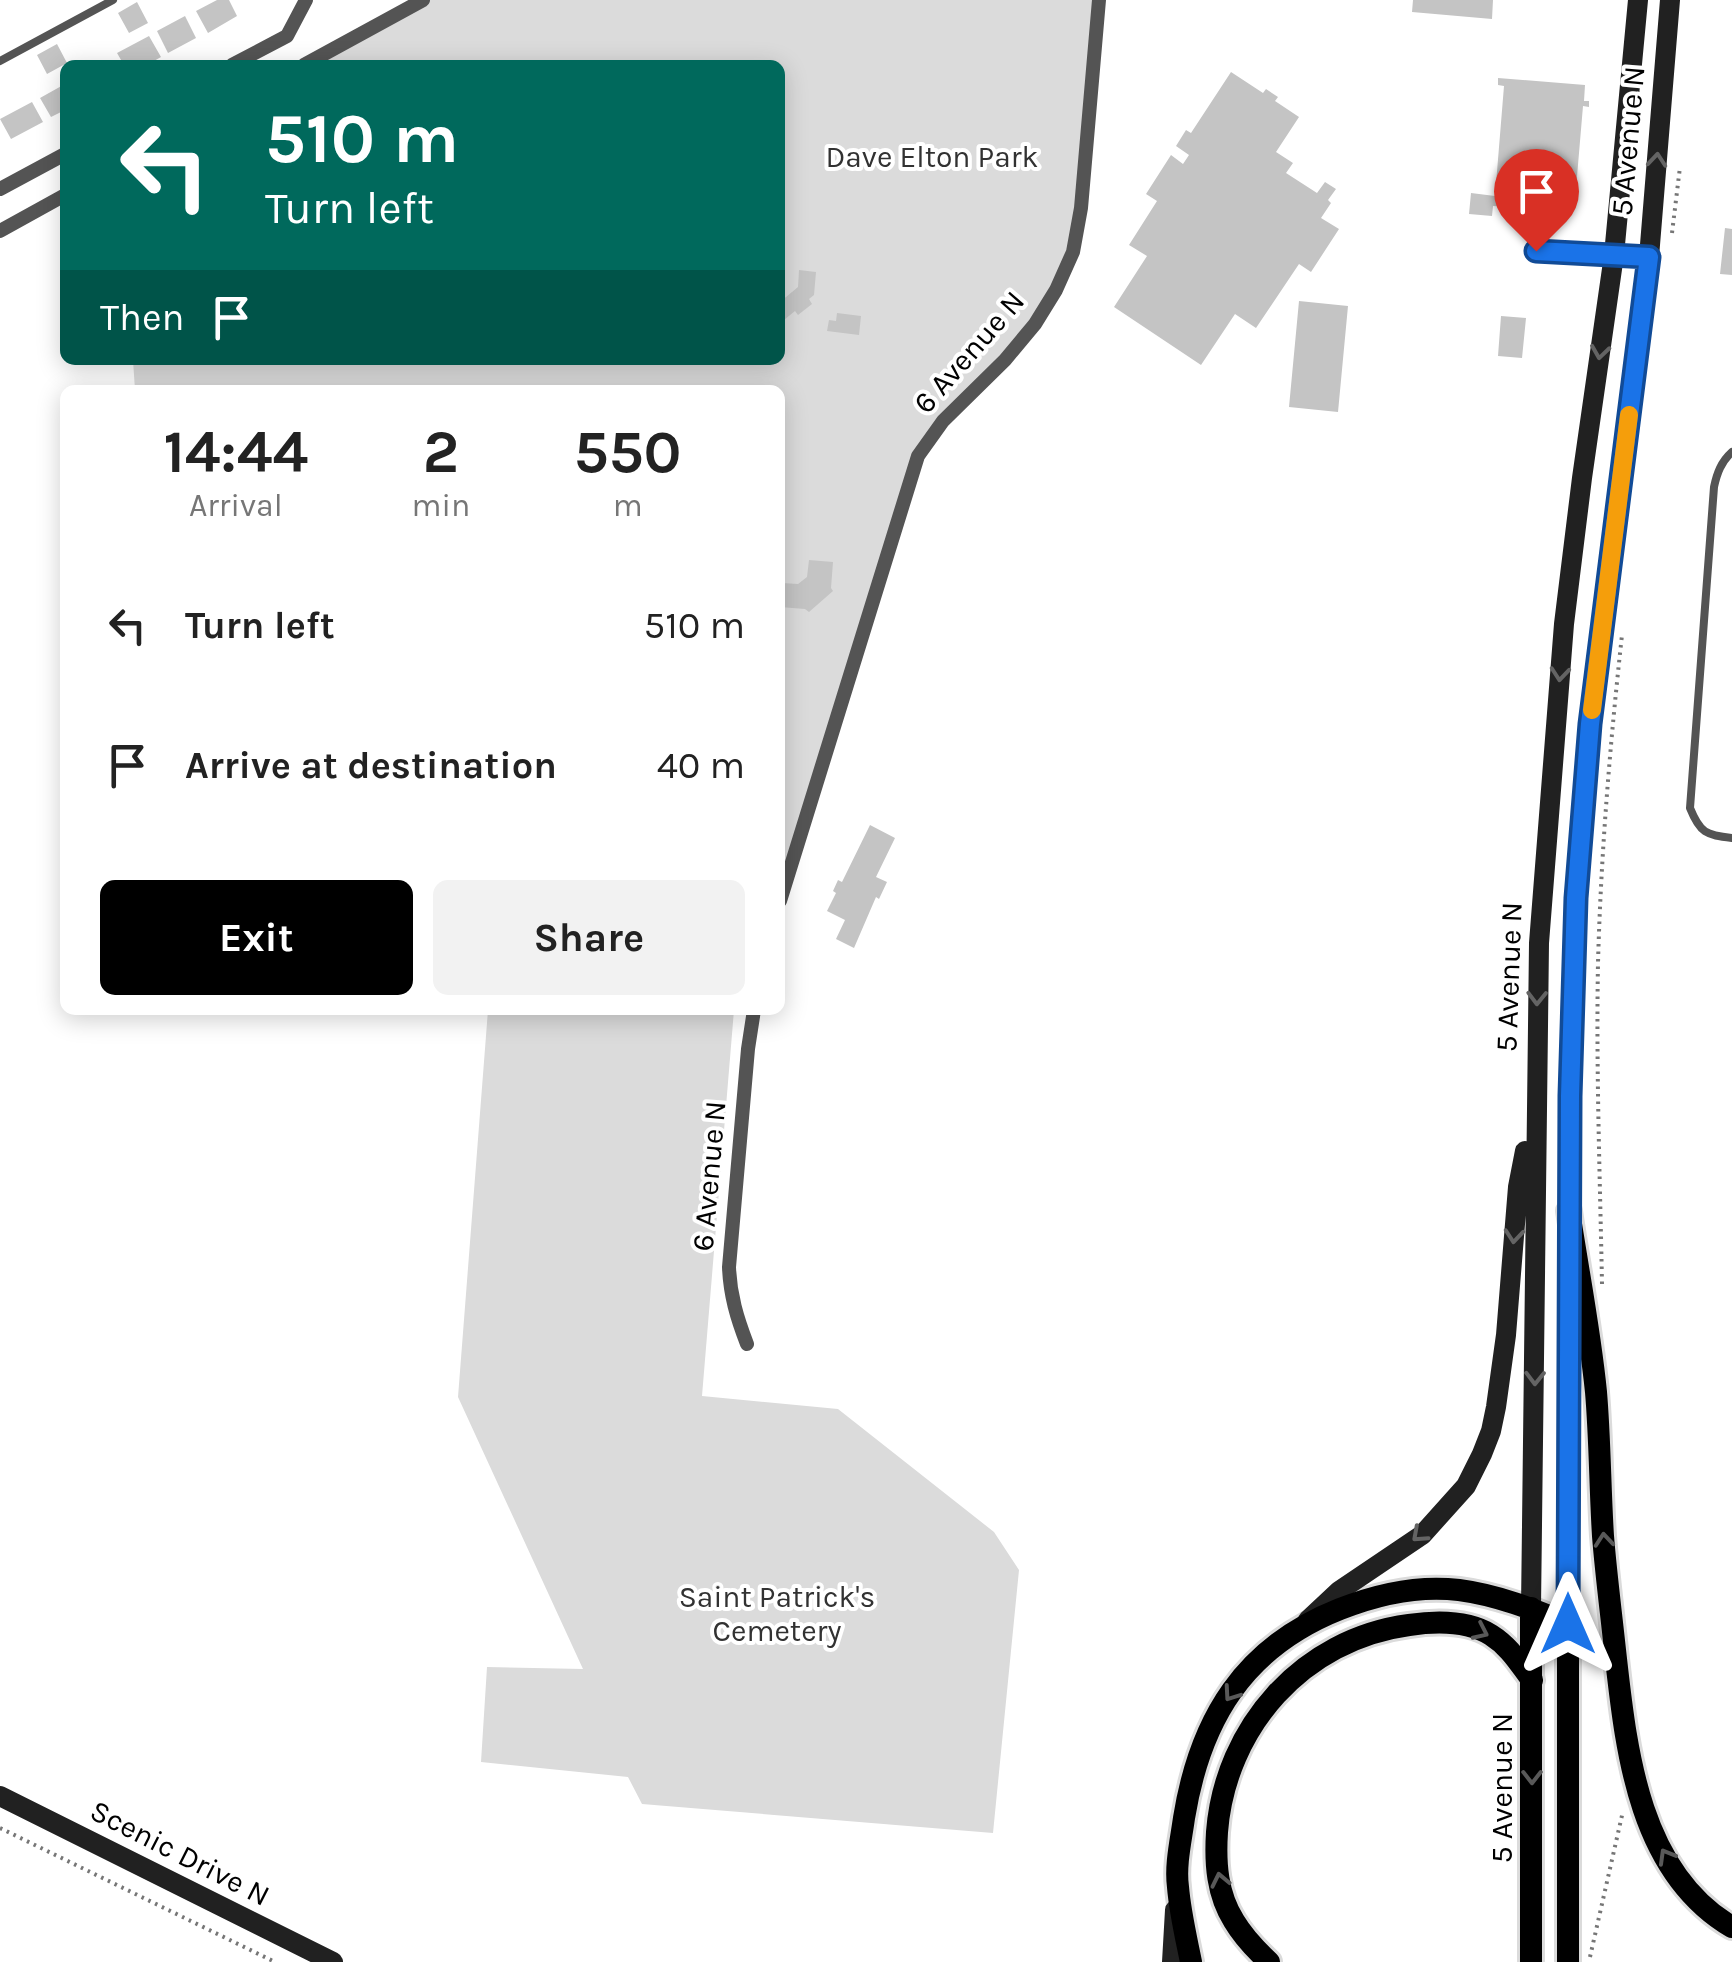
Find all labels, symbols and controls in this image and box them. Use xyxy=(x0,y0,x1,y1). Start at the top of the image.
street label: 5 Avenue N xyxy=(1604,64,1652,218)
text: 510 m xyxy=(265,98,459,180)
icon: left xyxy=(100,100,230,230)
park label: Dave Elton Park xyxy=(826,139,1038,175)
pin xyxy=(1494,149,1579,252)
one-way arrow xyxy=(1646,152,1667,168)
icon: arrive xyxy=(1509,164,1564,219)
text: Turn left xyxy=(265,182,434,234)
street label: 6 Avenue N xyxy=(906,283,1032,421)
icon: arrive xyxy=(204,290,259,345)
text: Then xyxy=(100,295,184,340)
one-way arrow xyxy=(1591,343,1612,360)
text: 14:44 xyxy=(163,417,308,487)
text: 2 xyxy=(423,417,459,487)
text: 550 xyxy=(574,417,682,487)
text: Arrival xyxy=(189,487,283,524)
text: min xyxy=(412,487,470,524)
text: m xyxy=(613,487,643,524)
icon: left xyxy=(100,598,155,653)
text: Turn left xyxy=(185,603,335,648)
text: 510 m xyxy=(644,603,745,648)
one-way arrow xyxy=(1549,666,1571,682)
icon: arrive xyxy=(100,738,155,793)
text: Arrive at destination xyxy=(185,743,557,788)
text: 40 m xyxy=(657,743,745,788)
button: Exit xyxy=(100,880,413,995)
button: Share xyxy=(433,880,745,995)
street label: 5 Avenue N xyxy=(1488,901,1530,1053)
one-way arrow xyxy=(1527,991,1548,1007)
street label: 6 Avenue N xyxy=(685,1099,733,1253)
one-way arrow xyxy=(1503,1228,1525,1244)
one-way arrow xyxy=(1524,1370,1545,1386)
one-way arrow xyxy=(1412,1523,1431,1541)
one-way arrow xyxy=(1593,1531,1615,1547)
position arrow xyxy=(1516,1572,1620,1676)
park label: Saint Patrick's Cemetery xyxy=(679,1579,875,1649)
one-way arrow xyxy=(1471,1620,1489,1640)
one-way arrow xyxy=(1224,1682,1243,1701)
street label: 5 Avenue N xyxy=(1484,1713,1520,1863)
one-way arrow xyxy=(1521,1770,1543,1786)
street label: Scenic Drive N xyxy=(84,1792,276,1914)
one-way arrow xyxy=(1659,1849,1678,1867)
one-way arrow xyxy=(1210,1872,1231,1889)

